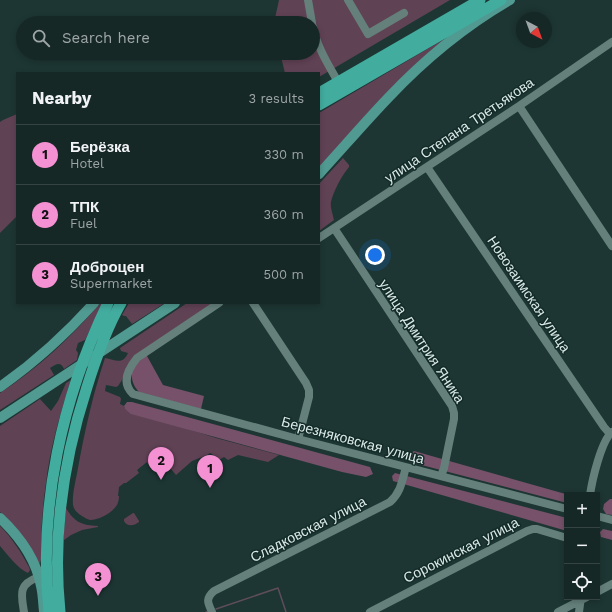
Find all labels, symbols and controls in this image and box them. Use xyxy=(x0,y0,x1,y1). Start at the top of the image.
north arrow xyxy=(516,12,552,48)
search box xyxy=(16,16,320,60)
icon: search xyxy=(30,27,52,49)
text: Search here xyxy=(62,29,150,47)
street label: улица Степана Третьякова xyxy=(381,74,537,186)
text: Nearby xyxy=(32,88,91,108)
text: 3 results xyxy=(249,91,304,106)
text: Берёзка xyxy=(70,138,130,156)
text: 1 xyxy=(42,147,48,162)
text: 330 m xyxy=(264,147,304,162)
text: Hotel xyxy=(70,156,104,171)
text: ТПК xyxy=(70,198,99,216)
text: 2 xyxy=(41,207,49,222)
text: 360 m xyxy=(264,207,304,222)
text: Fuel xyxy=(70,216,97,231)
street label: Новозаимская улица xyxy=(484,233,574,355)
your location xyxy=(365,245,385,265)
text: Доброцен xyxy=(70,258,144,276)
text: 3 xyxy=(41,267,49,282)
text: 500 m xyxy=(263,267,304,282)
text: Supermarket xyxy=(70,276,152,291)
street label: улица Дмитрия Яника xyxy=(376,276,468,406)
street label: Березняковская улица xyxy=(280,413,426,467)
pin: 2 xyxy=(148,447,174,480)
pin: 1 xyxy=(197,455,223,488)
map controls xyxy=(564,492,600,600)
button: + xyxy=(564,492,600,528)
street label: Сладковская улица xyxy=(247,493,369,565)
street label: Сорокинская улица xyxy=(401,514,521,586)
button: − xyxy=(564,528,600,564)
pin: 3 xyxy=(85,563,111,596)
button: locate xyxy=(564,564,600,600)

